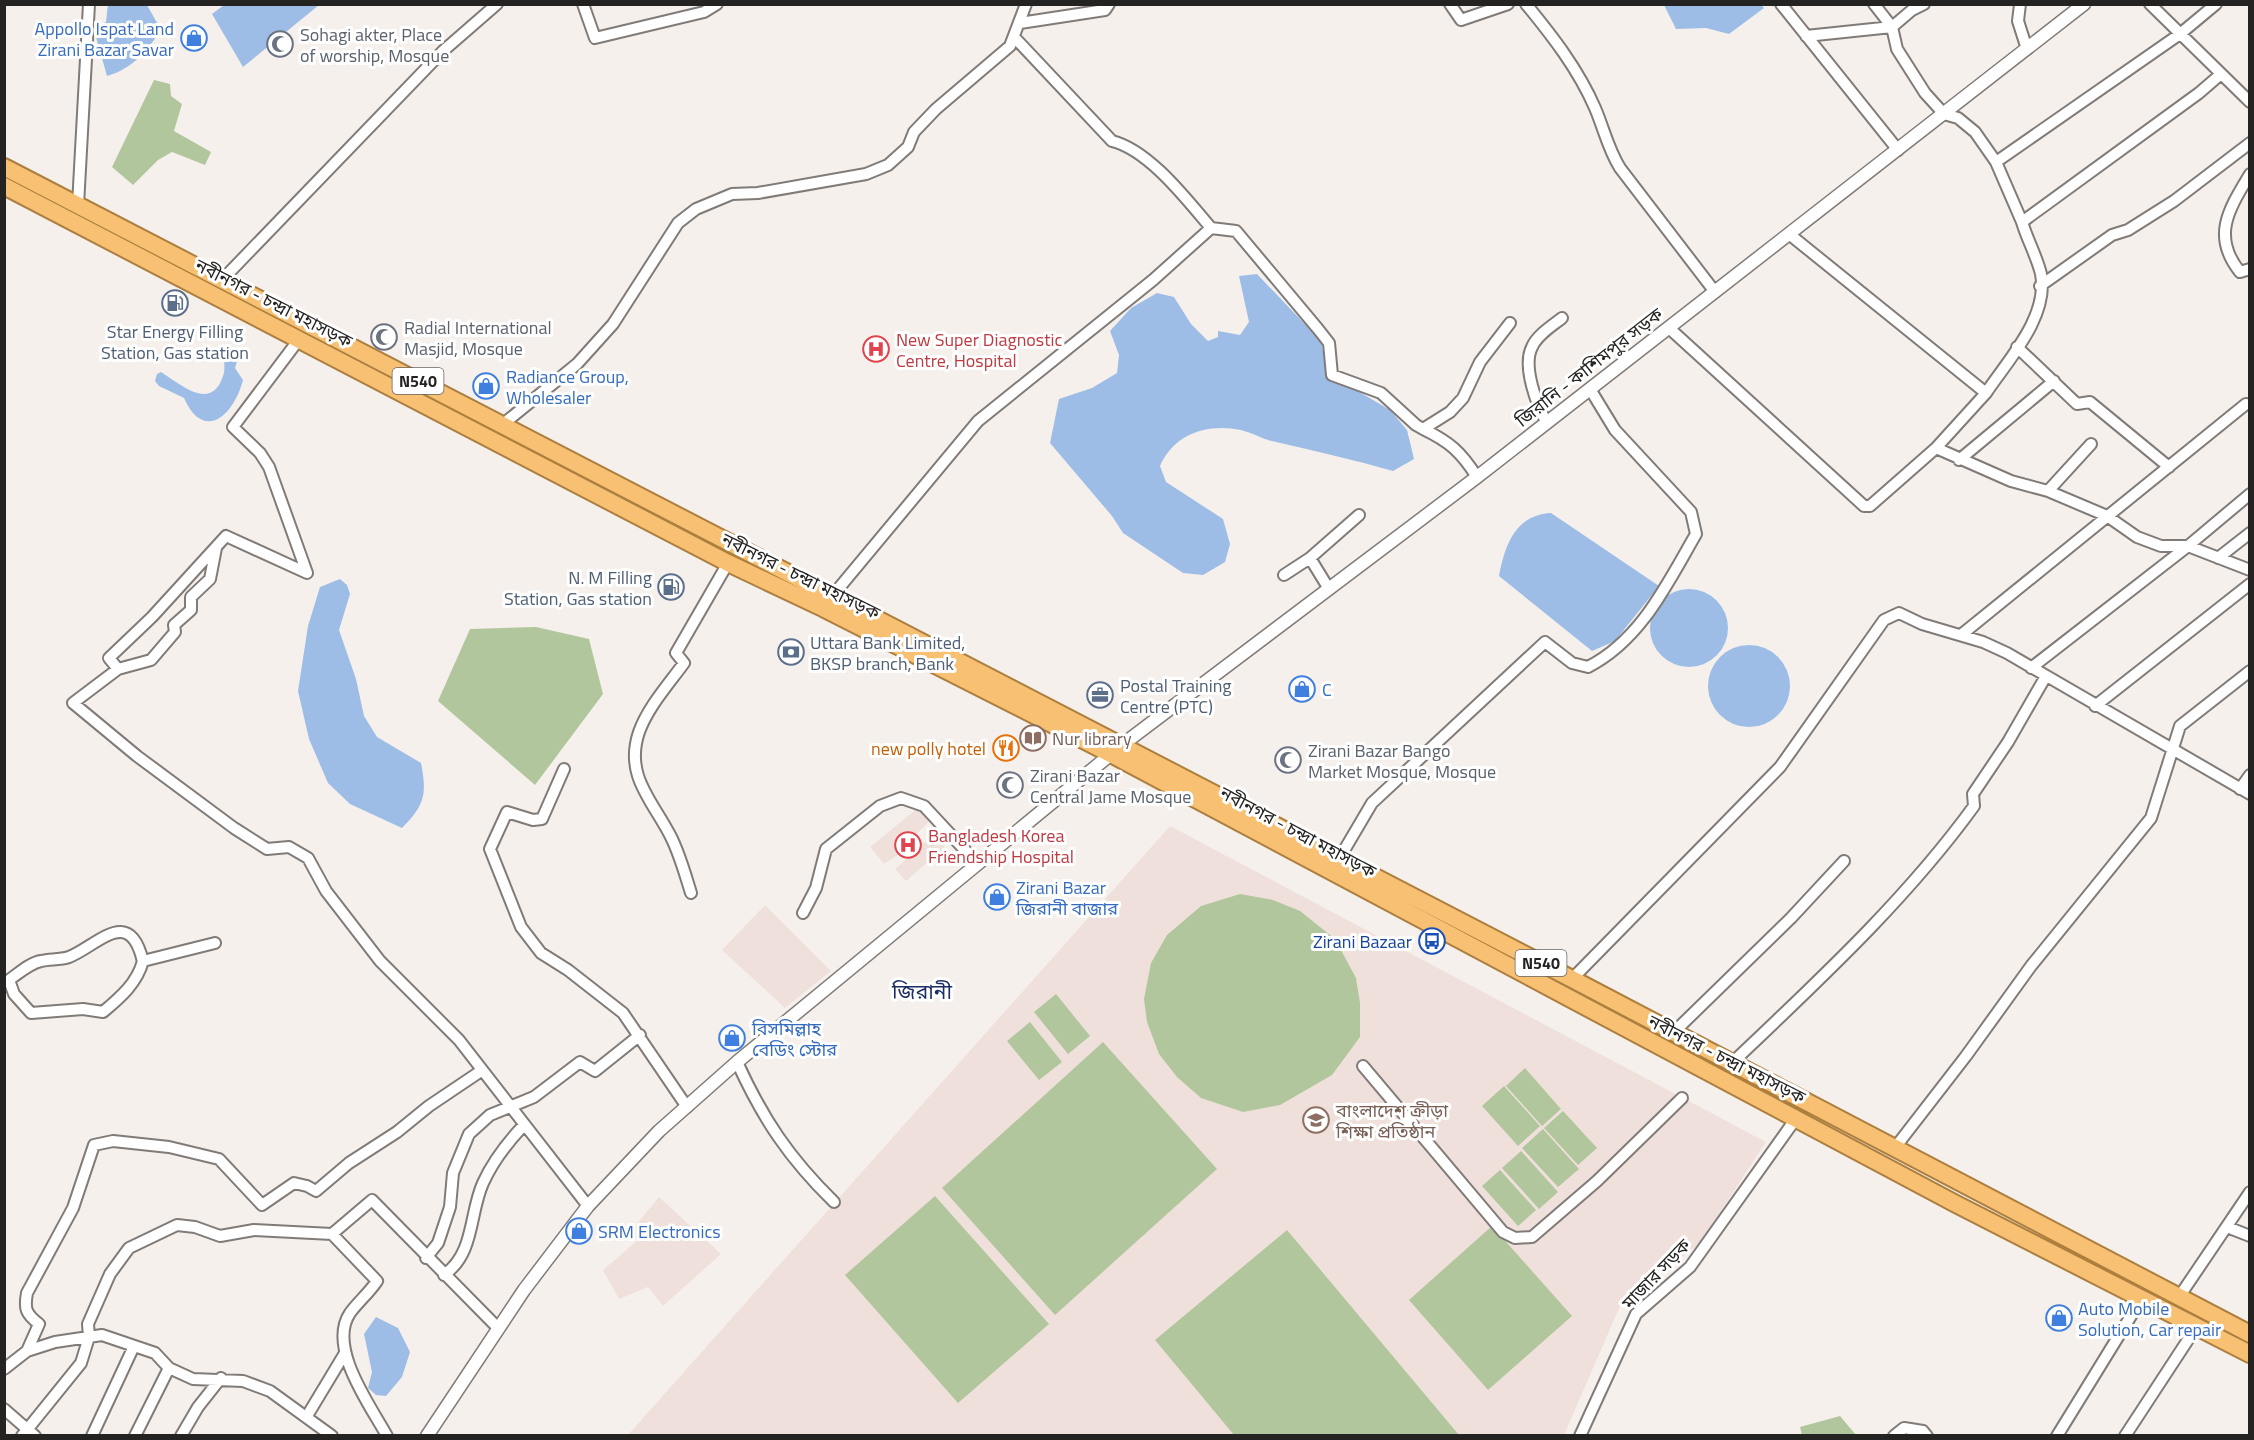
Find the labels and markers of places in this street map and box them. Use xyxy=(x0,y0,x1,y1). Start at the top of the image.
place label: Appollo Ispat Land Zirani Bazar Savar xyxy=(35,15,174,63)
place label: Sohagi akter, Place of worship, Mosque xyxy=(300,21,449,69)
shop icon: Appollo Ispat Land Zirani Bazar Savar xyxy=(179,23,209,53)
mosque icon: Sohagi akter, Place of worship, Mosque xyxy=(265,29,295,59)
fuel station icon: Star Energy Filling Station, Gas station xyxy=(160,288,190,318)
place label: Radial International Masjid, Mosque xyxy=(404,314,552,362)
place label: Star Energy Filling Station, Gas station xyxy=(101,318,249,366)
mosque icon: Radial International Masjid, Mosque xyxy=(369,322,399,352)
place label: New Super Diagnostic Centre, Hospital xyxy=(896,326,1062,374)
hospital icon: New Super Diagnostic Centre, Hospital xyxy=(861,334,891,364)
place label: Radiance Group, Wholesaler xyxy=(506,363,629,411)
shop icon: Radiance Group, Wholesaler xyxy=(471,371,501,401)
place label: N. M Filling Station, Gas station xyxy=(504,564,652,612)
fuel station icon: N. M Filling Station, Gas station xyxy=(656,572,686,602)
place label: Uttara Bank Limited, BKSP branch, Bank xyxy=(810,629,965,677)
bank icon: Uttara Bank Limited, BKSP branch, Bank xyxy=(776,637,806,667)
place label: Postal Training Centre (PTC) xyxy=(1120,672,1232,720)
shop icon: C xyxy=(1287,674,1317,704)
place label: C xyxy=(1322,676,1332,703)
office icon: Postal Training Centre (PTC) xyxy=(1085,680,1115,710)
library icon: Nur library xyxy=(1018,723,1048,753)
place label: Nur library xyxy=(1052,725,1132,752)
restaurant icon: new polly hotel xyxy=(991,733,1021,763)
place label: new polly hotel xyxy=(871,735,986,762)
place label: Zirani Bazar Bango Market Mosque, Mosque xyxy=(1308,737,1496,785)
mosque icon: Zirani Bazar Bango Market Mosque, Mosque xyxy=(1273,745,1303,775)
place label: Zirani Bazar Central Jame Mosque xyxy=(1030,762,1191,810)
mosque icon: Zirani Bazar Central Jame Mosque xyxy=(995,770,1025,800)
place label: Bangladesh Korea Friendship Hospital xyxy=(928,822,1074,870)
hospital icon: Bangladesh Korea Friendship Hospital xyxy=(893,830,923,860)
place label: Zirani Bazar জিরানী বাজার xyxy=(1015,874,1118,922)
shop icon: Zirani Bazar জিরানী বাজার xyxy=(982,882,1012,912)
bus stop icon: Zirani Bazaar xyxy=(1417,926,1447,956)
place label: Zirani Bazaar xyxy=(1313,928,1412,955)
place label: বিসমিল্লাহ বেডিং স্টোর xyxy=(751,1015,837,1063)
shop icon: বিসমিল্লাহ বেডিং স্টোর xyxy=(717,1023,747,1053)
place label: বাংলাদেশ ক্রীড়া শিক্ষা প্রতিষ্ঠান xyxy=(1335,1097,1448,1145)
school or university icon: বাংলাদেশ ক্রীড়া শিক্ষা প্রতিষ্ঠান xyxy=(1301,1105,1331,1135)
shop icon: SRM Electronics xyxy=(564,1216,594,1246)
place label: SRM Electronics xyxy=(598,1218,721,1245)
place label: Auto Mobile Solution, Car repair xyxy=(2078,1295,2221,1343)
shop icon: Auto Mobile Solution, Car repair xyxy=(2044,1303,2074,1333)

